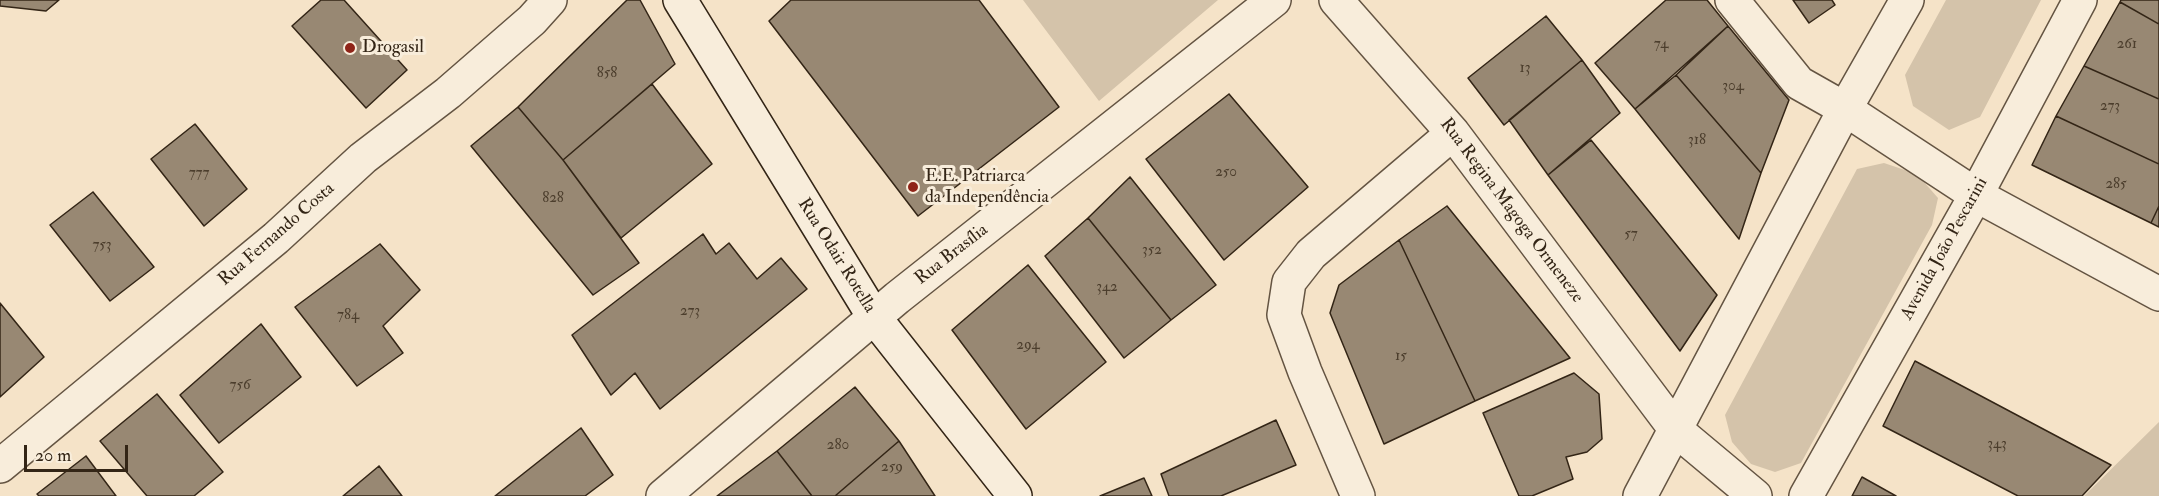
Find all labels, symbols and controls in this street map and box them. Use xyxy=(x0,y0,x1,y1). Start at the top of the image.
house number: 74 xyxy=(1654,36,1668,54)
house number: 261 xyxy=(2117,36,2137,54)
place label: Drogasil xyxy=(362,37,424,59)
marker: Drogasil xyxy=(343,41,357,55)
house number: 13 xyxy=(1519,60,1531,78)
house number: 858 xyxy=(597,65,617,83)
house number: 304 xyxy=(1722,78,1744,96)
house number: 273 xyxy=(2100,98,2120,116)
street label: Rua Regina Magoga Ormeneze xyxy=(1434,114,1588,308)
house number: 318 xyxy=(1688,132,1706,150)
house number: 250 xyxy=(1215,164,1237,182)
house number: 777 xyxy=(189,165,209,183)
place label: E.E. Patriarca da Independência xyxy=(925,166,1049,208)
street label: Avenida João Pescarini xyxy=(1897,174,1993,324)
house number: 285 xyxy=(2105,176,2127,194)
street label: Rua Fernando Costa xyxy=(215,179,339,291)
marker: E.E. Patriarca da Independência xyxy=(906,180,920,194)
house number: 828 xyxy=(542,190,564,208)
street label: Rua Odair Rotella xyxy=(792,195,880,317)
street label: Rua Brasília xyxy=(911,220,993,290)
house number: 57 xyxy=(1624,226,1638,244)
house number: 753 xyxy=(92,237,112,255)
house number: 352 xyxy=(1142,242,1162,260)
house number: 342 xyxy=(1096,279,1118,297)
house number: 273 xyxy=(680,303,700,321)
house number: 784 xyxy=(337,307,359,325)
house number: 294 xyxy=(1016,337,1040,355)
house number: 15 xyxy=(1395,348,1407,366)
house number: 756 xyxy=(230,377,250,395)
scale bar xyxy=(27,433,130,471)
house number: 343 xyxy=(1987,436,2007,454)
house number: 280 xyxy=(827,437,849,455)
text: 20 m xyxy=(35,444,71,467)
house number: 259 xyxy=(881,459,903,477)

